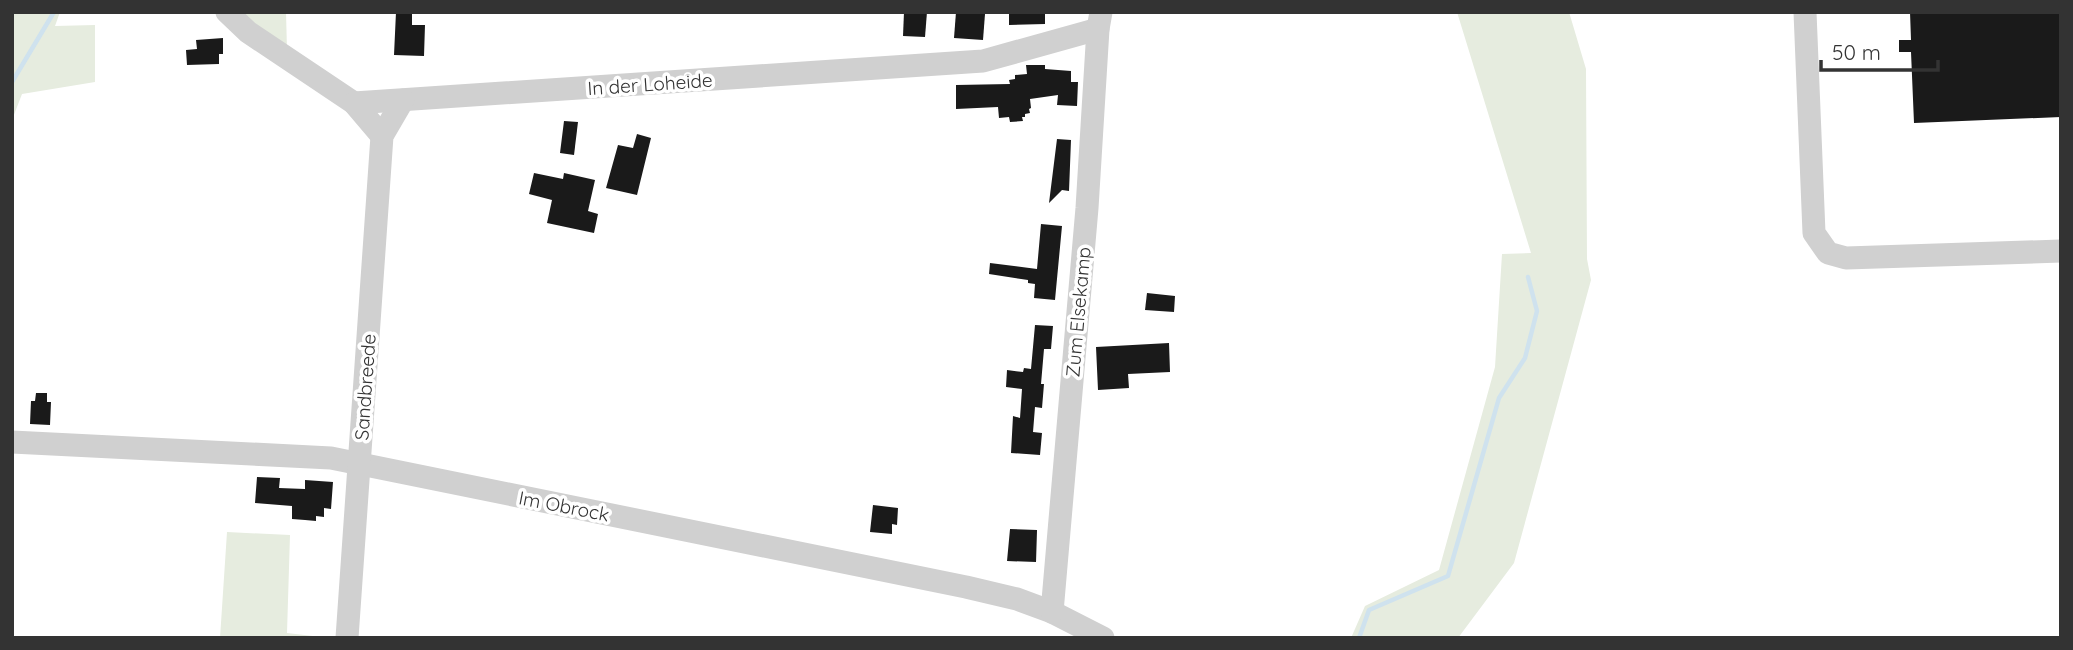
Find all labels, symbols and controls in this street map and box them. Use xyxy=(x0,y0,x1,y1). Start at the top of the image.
scale bar xyxy=(1821,28,1938,72)
text: 50 m xyxy=(1832,39,1881,65)
street label: In der Loheide xyxy=(587,68,713,100)
street label: Zum Elsekamp xyxy=(1060,246,1096,378)
street label: Sandbreede xyxy=(349,333,381,441)
street label: Im Obrock xyxy=(517,485,611,527)

